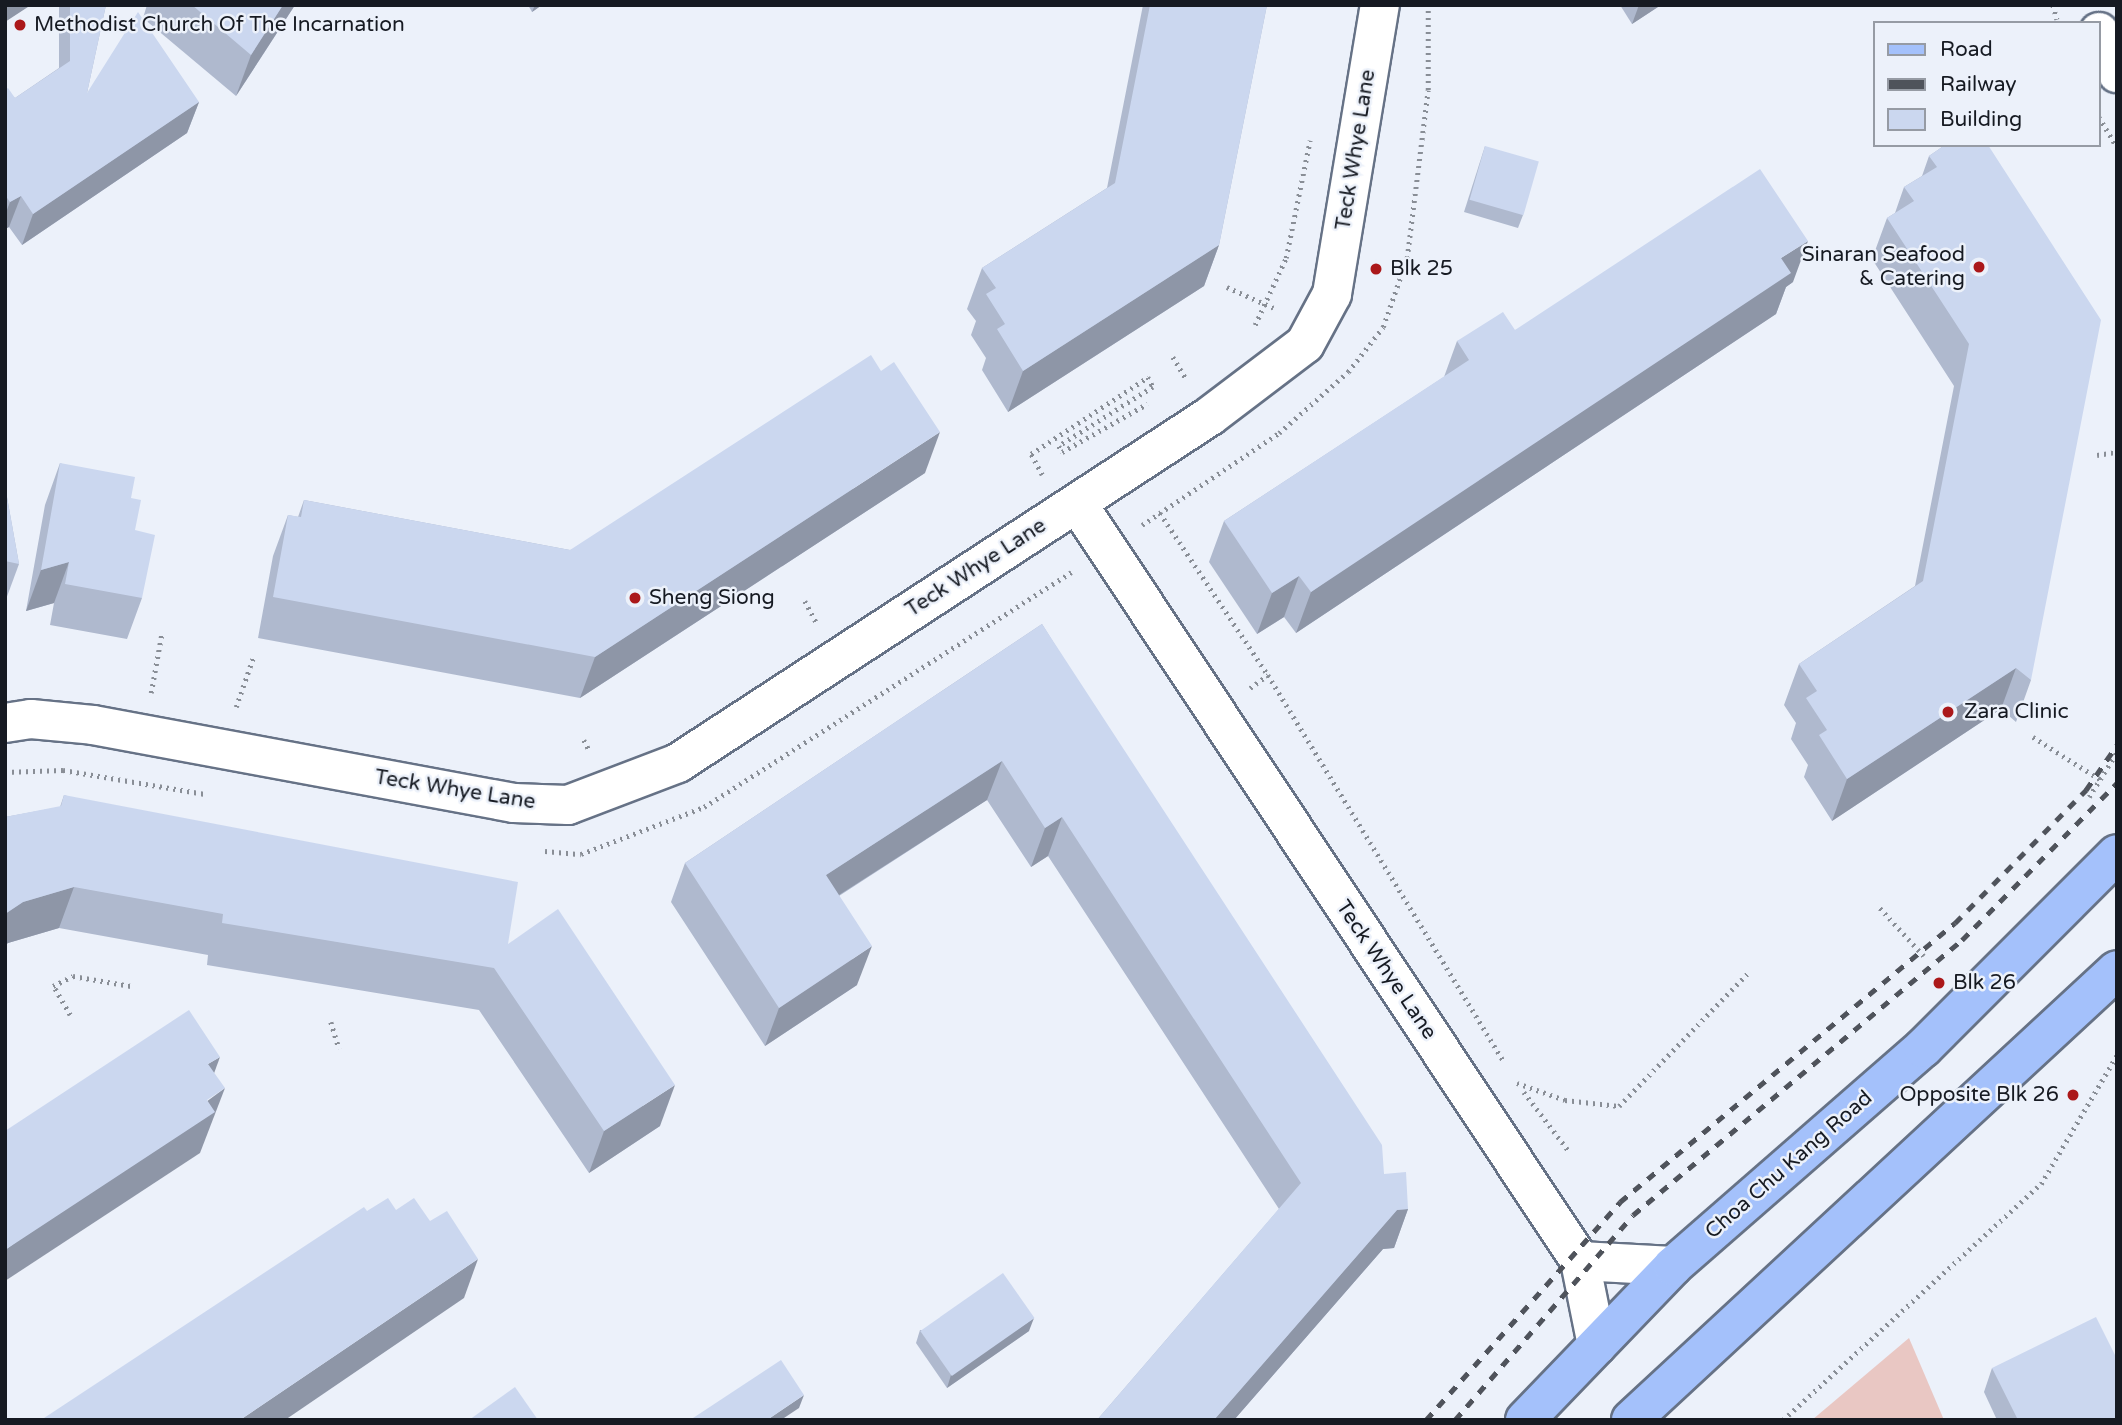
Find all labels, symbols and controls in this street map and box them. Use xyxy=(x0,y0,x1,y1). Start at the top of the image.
place label: Methodist Church Of The Incarnation xyxy=(34,12,405,38)
marker: Methodist Church Of The Incarnation xyxy=(12,17,28,33)
legend xyxy=(1874,21,2101,147)
text: Road xyxy=(1940,37,1993,62)
street label: Teck Whye Lane xyxy=(1331,68,1381,232)
text: Railway xyxy=(1940,72,2017,97)
text: Building xyxy=(1940,107,2022,132)
place label: Sinaran Seafood & Catering xyxy=(1802,242,1965,292)
place label: Blk 25 xyxy=(1390,256,1453,282)
marker: Sinaran Seafood & Catering xyxy=(1971,259,1987,275)
marker: Blk 25 xyxy=(1368,261,1384,277)
street label: Teck Whye Lane xyxy=(901,513,1051,623)
place label: Sheng Siong xyxy=(649,585,775,611)
marker: Sheng Siong xyxy=(627,590,643,606)
place label: Zara Clinic xyxy=(1964,699,2069,725)
marker: Zara Clinic xyxy=(1938,702,1958,722)
street label: Teck Whye Lane xyxy=(373,765,537,815)
street label: Teck Whye Lane xyxy=(1330,896,1442,1044)
place label: Blk 26 xyxy=(1953,970,2016,996)
marker: Blk 26 xyxy=(1931,975,1947,991)
place label: Opposite Blk 26 xyxy=(1899,1082,2059,1108)
street label: Choa Chu Kang Road xyxy=(1700,1086,1878,1244)
marker: Opposite Blk 26 xyxy=(2065,1087,2081,1103)

